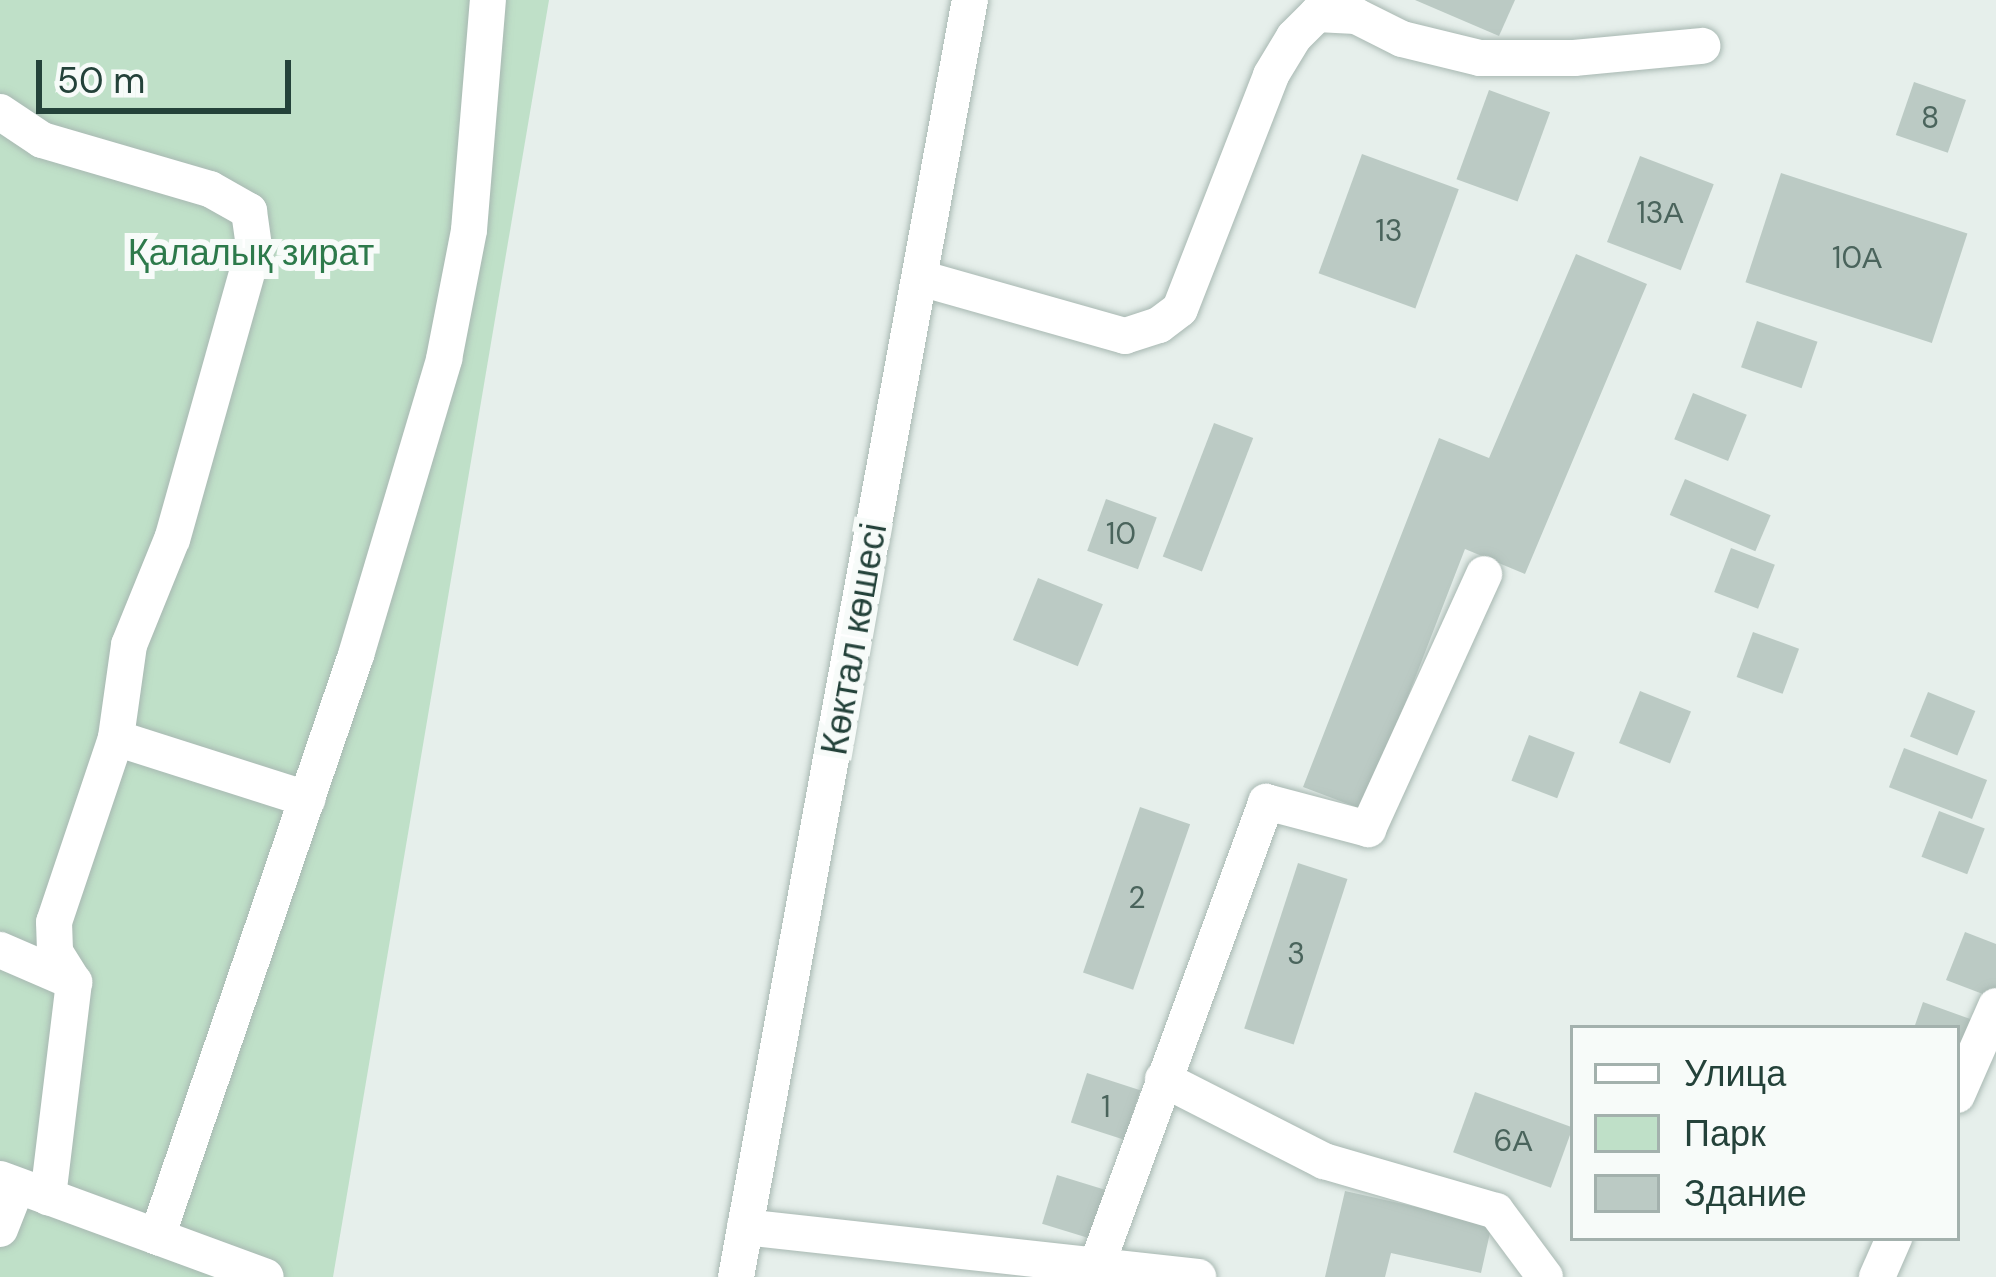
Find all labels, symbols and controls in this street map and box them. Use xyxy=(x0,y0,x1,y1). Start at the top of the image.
scale bar xyxy=(42,36,297,110)
text: 50 m xyxy=(57,57,145,104)
house number: 8 xyxy=(1921,100,1939,136)
house number: 13А xyxy=(1636,195,1684,231)
house number: 13 xyxy=(1375,213,1403,249)
park label: Қалалық зират xyxy=(128,231,374,275)
house number: 10А xyxy=(1832,240,1882,276)
house number: 10 xyxy=(1106,516,1136,552)
street label: Көктал көшесі xyxy=(812,520,896,758)
house number: 2 xyxy=(1128,880,1146,916)
house number: 3 xyxy=(1287,936,1305,972)
legend xyxy=(1570,1025,1960,1241)
text: Улица xyxy=(1684,1050,1786,1097)
house number: 1 xyxy=(1101,1089,1111,1125)
text: Парк xyxy=(1684,1110,1766,1157)
house number: 6А xyxy=(1494,1123,1532,1159)
text: Здание xyxy=(1684,1170,1807,1217)

